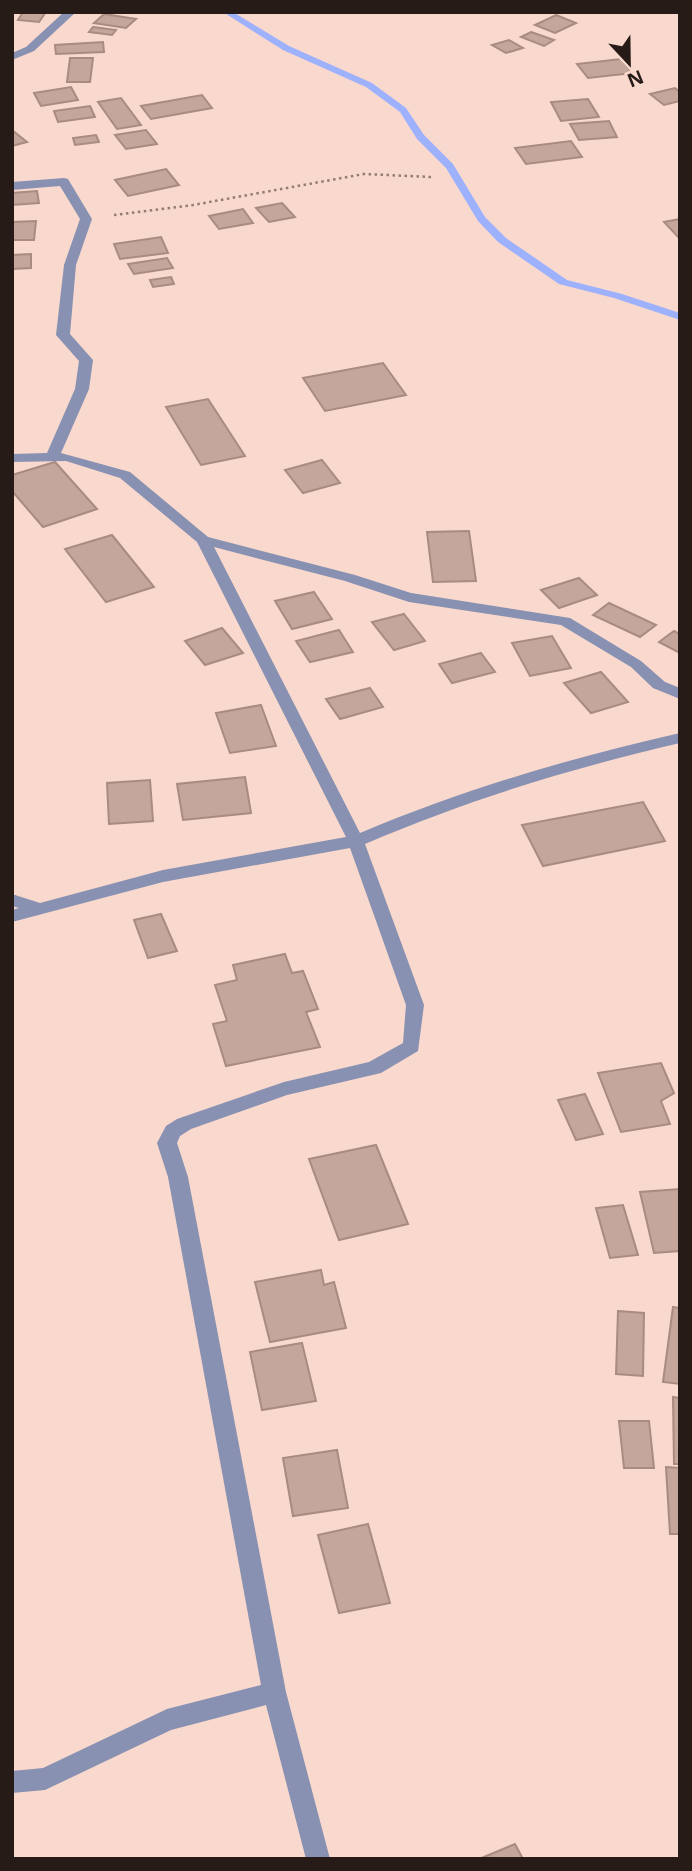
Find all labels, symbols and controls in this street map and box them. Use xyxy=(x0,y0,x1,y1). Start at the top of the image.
north arrow xyxy=(594,28,664,98)
text: N xyxy=(623,64,647,94)

